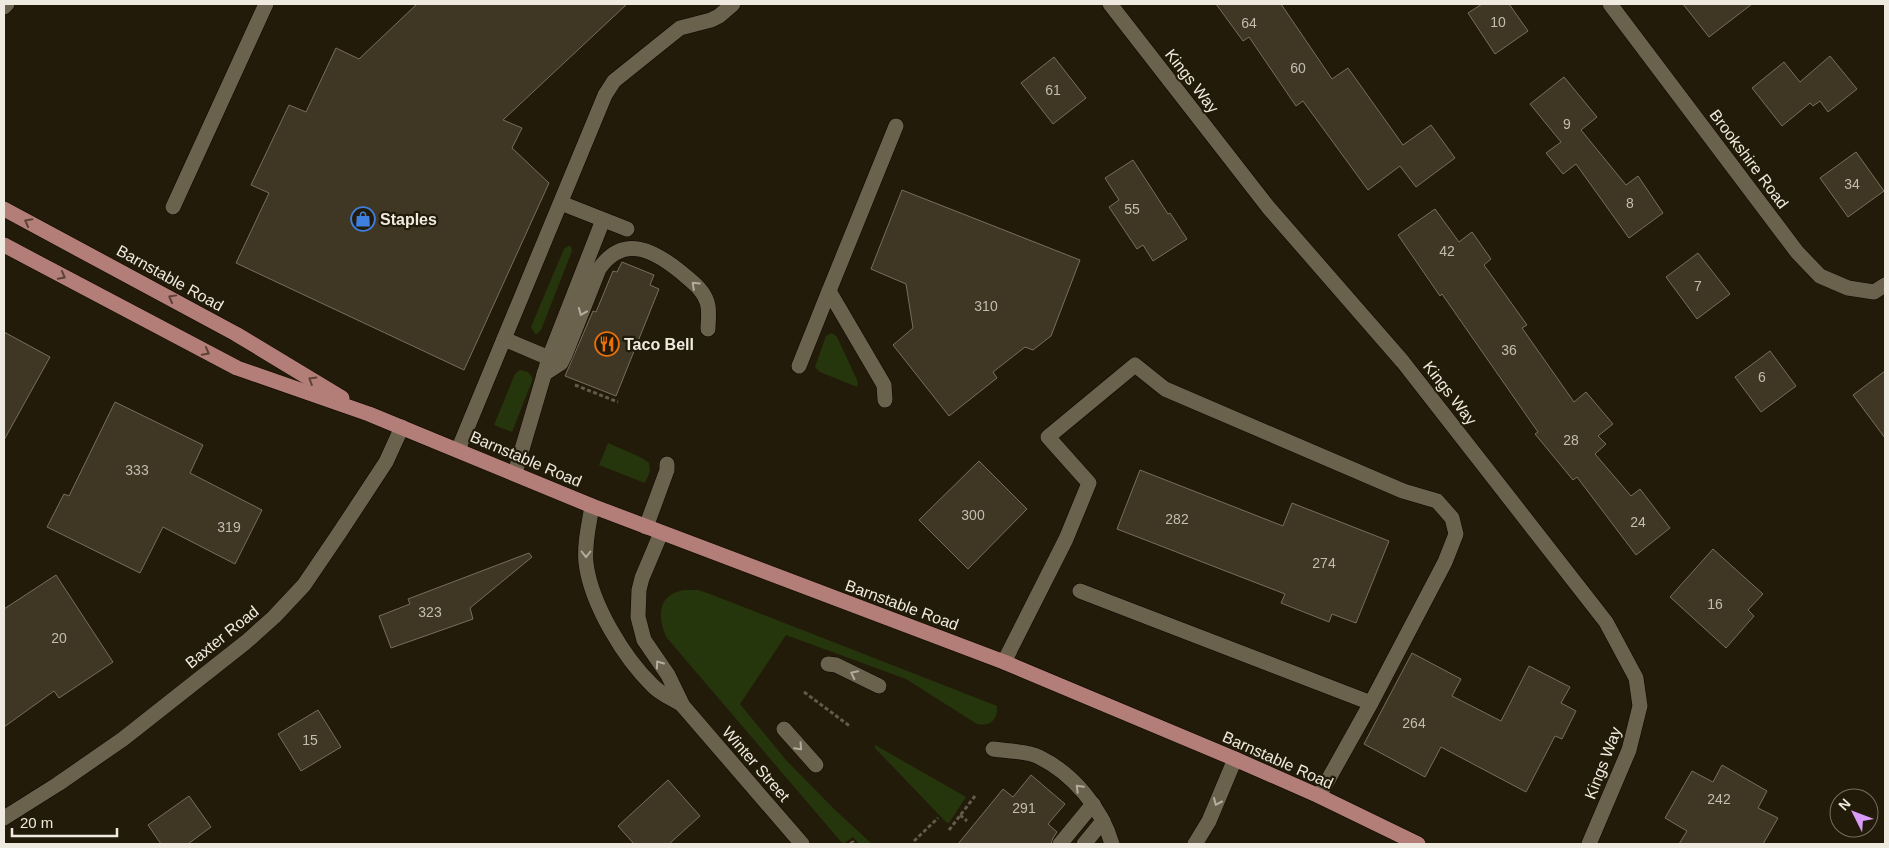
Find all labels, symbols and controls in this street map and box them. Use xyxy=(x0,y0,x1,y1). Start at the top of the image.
house number: 10 xyxy=(1490,14,1506,30)
house number: 64 xyxy=(1241,15,1257,31)
street label: Kings Way xyxy=(1162,46,1222,116)
house number: 60 xyxy=(1290,60,1306,76)
house number: 61 xyxy=(1045,82,1061,98)
street label: Brookshire Road xyxy=(1706,106,1792,212)
house number: 9 xyxy=(1563,116,1571,132)
house number: 34 xyxy=(1844,176,1860,192)
house number: 8 xyxy=(1626,195,1634,211)
house number: 55 xyxy=(1124,201,1140,217)
shop icon: Staples xyxy=(350,206,376,232)
place label: Staples xyxy=(380,211,437,228)
one-way arrow xyxy=(25,218,34,228)
street label: Barnstable Road xyxy=(114,242,226,314)
house number: 42 xyxy=(1439,243,1455,259)
one-way arrow xyxy=(57,270,66,280)
house number: 7 xyxy=(1694,278,1702,294)
one-way arrow xyxy=(692,282,701,291)
one-way arrow xyxy=(168,295,177,305)
house number: 310 xyxy=(974,298,998,314)
one-way arrow xyxy=(578,308,588,316)
restaurant icon: Taco Bell xyxy=(594,331,620,357)
place label: Taco Bell xyxy=(624,336,694,353)
house number: 36 xyxy=(1501,342,1517,358)
one-way arrow xyxy=(201,346,210,356)
street label: Kings Way xyxy=(1420,358,1480,428)
house number: 6 xyxy=(1758,369,1766,385)
one-way arrow xyxy=(309,376,318,386)
street label: Barnstable Road xyxy=(468,428,584,490)
house number: 28 xyxy=(1563,432,1579,448)
house number: 333 xyxy=(125,462,149,478)
house number: 300 xyxy=(961,507,985,523)
house number: 282 xyxy=(1165,511,1189,527)
house number: 24 xyxy=(1630,514,1646,530)
house number: 319 xyxy=(217,519,241,535)
one-way arrow xyxy=(581,551,591,559)
house number: 274 xyxy=(1312,555,1336,571)
street label: Barnstable Road xyxy=(843,577,961,633)
house number: 16 xyxy=(1707,596,1723,612)
street label: Baxter Road xyxy=(182,602,262,672)
house number: 323 xyxy=(418,604,442,620)
house number: 20 xyxy=(51,630,67,646)
one-way arrow xyxy=(657,661,665,670)
one-way arrow xyxy=(850,670,859,680)
house number: 264 xyxy=(1402,715,1426,731)
street label: Winter Street xyxy=(719,723,793,805)
street label: Kings Way xyxy=(1581,725,1625,801)
street label: Barnstable Road xyxy=(1220,728,1336,792)
house number: 15 xyxy=(302,732,318,748)
one-way arrow xyxy=(793,742,802,751)
one-way arrow xyxy=(1076,784,1085,793)
north arrow xyxy=(1829,788,1879,838)
house number: 242 xyxy=(1707,791,1731,807)
text: N xyxy=(1835,795,1854,813)
one-way arrow xyxy=(1212,797,1223,806)
house number: 291 xyxy=(1012,800,1036,816)
scale bar xyxy=(12,806,118,838)
text: 20 m xyxy=(20,814,53,831)

